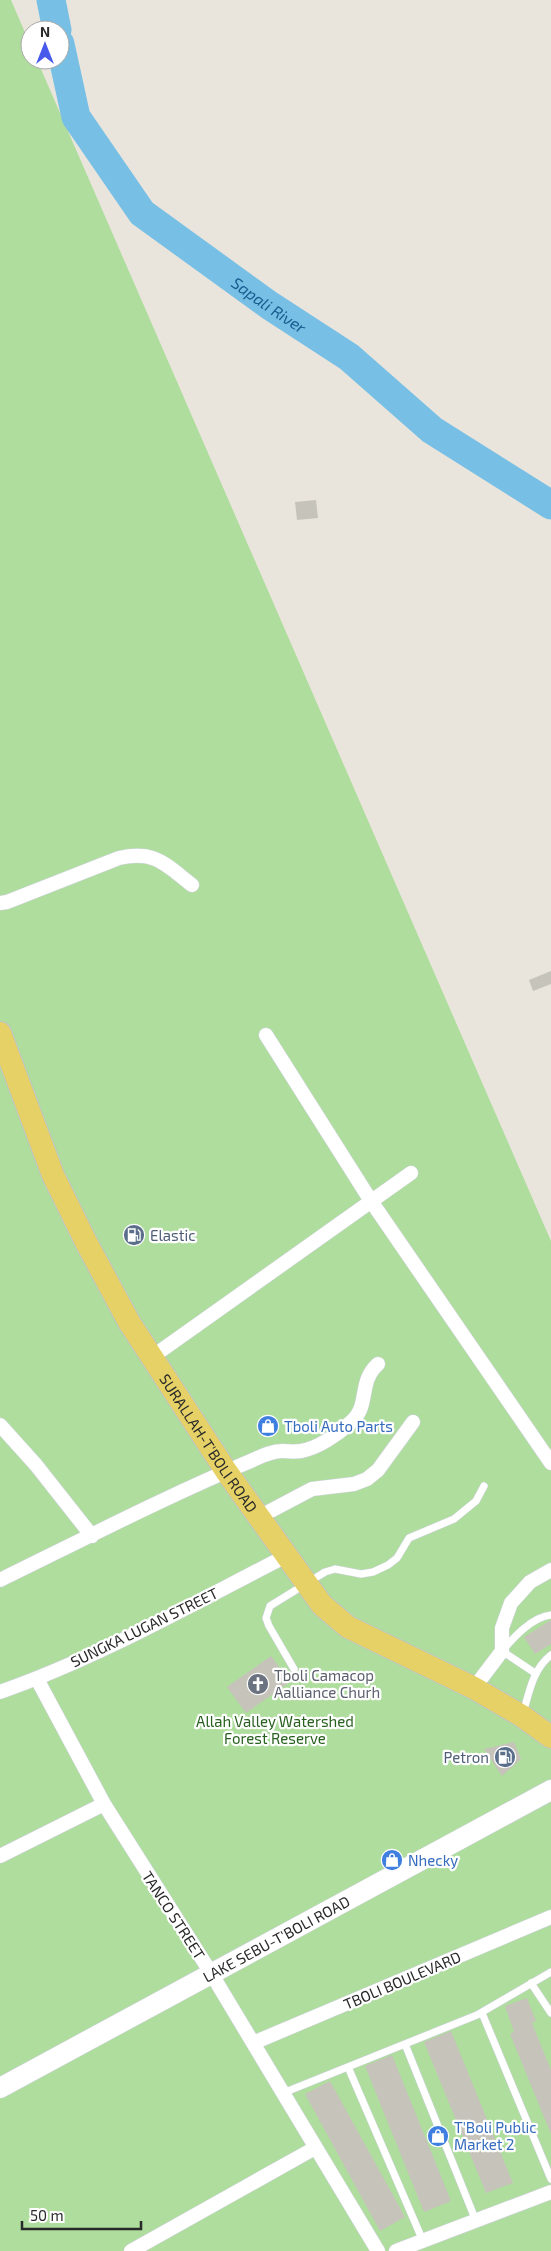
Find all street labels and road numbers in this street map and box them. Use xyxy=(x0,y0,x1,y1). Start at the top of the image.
street label: SURALLAH-T'BOLI ROAD xyxy=(156,1370,262,1516)
street label: SUNGKA LUGAN STREET xyxy=(67,1583,221,1671)
street label: TANCO STREET xyxy=(139,1868,209,1963)
street label: LAKE SEBU-T'BOLI ROAD xyxy=(200,1892,353,1986)
street label: TBOLI BOULEVARD xyxy=(341,1947,463,2013)

